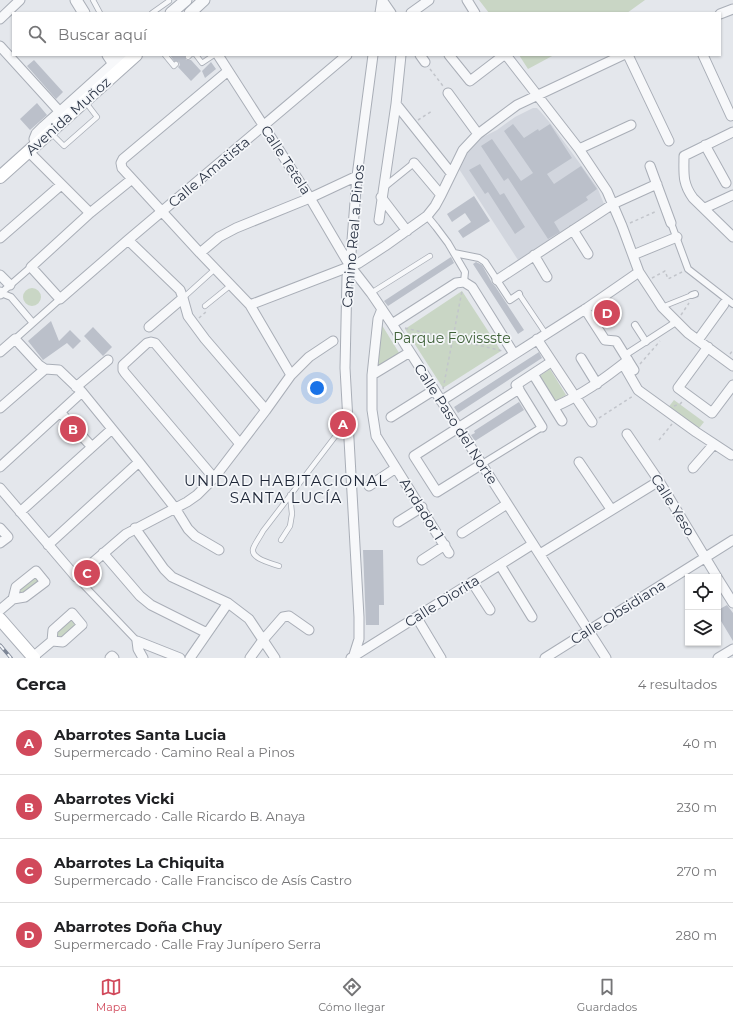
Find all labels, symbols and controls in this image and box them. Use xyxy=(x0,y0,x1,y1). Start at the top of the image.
search box xyxy=(12,12,721,56)
icon: search xyxy=(26,23,48,45)
text: Buscar aquí xyxy=(58,25,147,44)
street label: Avenida Muñoz xyxy=(22,73,114,159)
street label: Calle Tetela xyxy=(257,122,315,198)
street label: Calle Amatista xyxy=(165,133,253,211)
street label: Camino Real a Pinos xyxy=(338,164,368,308)
pin: D xyxy=(594,298,620,328)
park label: Parque Fovissste xyxy=(393,329,511,347)
street label: Calle Paso del Norte xyxy=(410,360,502,488)
your location xyxy=(307,378,327,398)
pin: A xyxy=(330,409,356,439)
pin: B xyxy=(60,414,86,444)
district label: UNIDAD HABITACIONAL SANTA LUCÍA xyxy=(184,471,388,507)
street label: Calle Yeso xyxy=(647,471,699,540)
street label: Andador 1 xyxy=(396,475,448,543)
pin: C xyxy=(74,558,100,588)
street label: Calle Diorita xyxy=(401,571,483,631)
map controls xyxy=(685,574,721,646)
button: locate xyxy=(685,574,721,610)
street label: Calle Obsidiana xyxy=(567,576,669,648)
button: layers xyxy=(685,610,721,646)
text: Cerca xyxy=(16,674,66,694)
text: 4 resultados xyxy=(638,676,717,692)
text: Abarrotes Santa Lucia xyxy=(54,725,226,744)
text: A xyxy=(24,735,34,751)
text: 40 m xyxy=(683,735,717,751)
text: Supermercado · Camino Real a Pinos xyxy=(54,744,295,760)
text: Abarrotes Vicki xyxy=(54,789,174,808)
text: B xyxy=(24,799,34,815)
text: 230 m xyxy=(676,799,717,815)
text: Supermercado · Calle Ricardo B. Anaya xyxy=(54,808,306,824)
text: Abarrotes La Chiquita xyxy=(54,853,225,872)
text: C xyxy=(24,863,34,879)
text: 270 m xyxy=(676,863,717,879)
text: Supermercado · Calle Francisco de Asís Castro xyxy=(54,872,352,888)
text: Abarrotes Doña Chuy xyxy=(54,917,222,936)
text: D xyxy=(24,927,34,943)
text: 280 m xyxy=(676,927,717,943)
text: Supermercado · Calle Fray Junípero Serra xyxy=(54,936,321,952)
tab: Mapa xyxy=(96,976,127,1014)
tab: Cómo llegar xyxy=(318,976,385,1014)
tab: Guardados xyxy=(577,976,637,1014)

